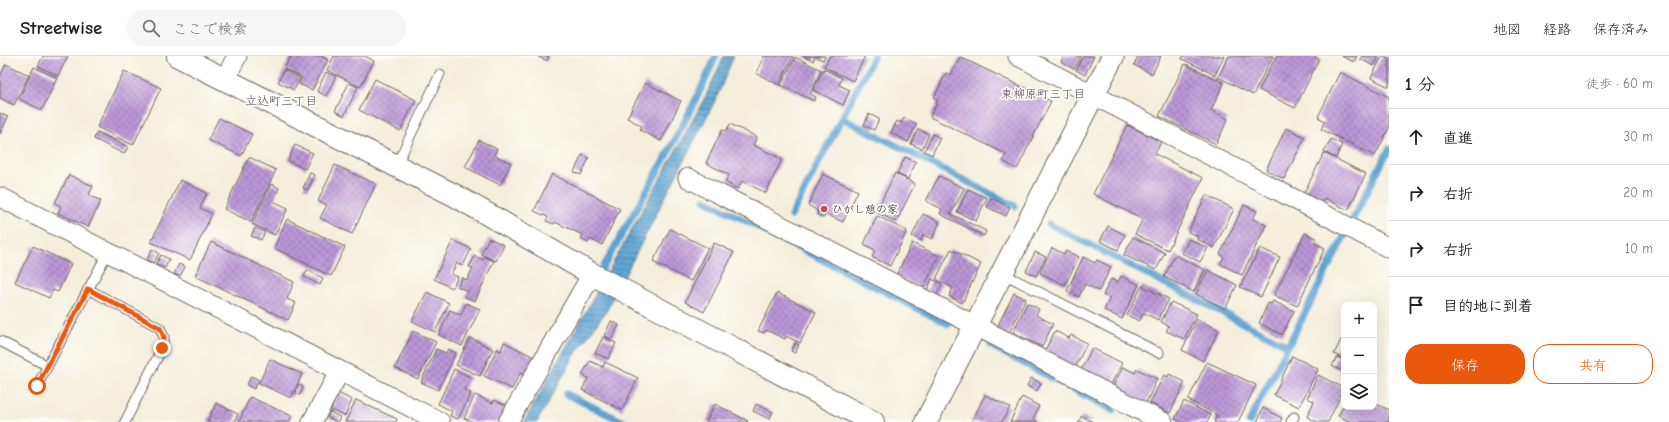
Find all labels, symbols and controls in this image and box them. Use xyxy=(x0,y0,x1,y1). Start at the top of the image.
search box xyxy=(126,10,406,46)
text: Streetwise xyxy=(20,17,102,39)
icon: search xyxy=(140,17,162,39)
text: ここで検索 xyxy=(172,20,247,38)
text: 地図 xyxy=(1493,21,1521,38)
text: 経路 xyxy=(1543,21,1571,38)
text: 保存済み xyxy=(1593,21,1649,38)
text: 1 分 xyxy=(1405,75,1435,94)
text: 徒歩 · 60 m xyxy=(1586,76,1653,91)
district label: 東柳原町三丁目 xyxy=(1001,87,1085,101)
district label: 立込町三丁目 xyxy=(245,94,317,108)
icon: ahead xyxy=(1405,126,1427,148)
text: 直進 xyxy=(1443,129,1473,147)
text: 30 m xyxy=(1623,129,1653,144)
icon: right xyxy=(1405,182,1427,204)
text: 右折 xyxy=(1443,185,1473,203)
text: 20 m xyxy=(1623,185,1653,200)
place label: ひがし憩の家 xyxy=(832,203,898,216)
marker: ひがし憩の家 xyxy=(819,204,829,214)
icon: right xyxy=(1405,238,1427,260)
text: 右折 xyxy=(1443,241,1473,259)
text: 10 m xyxy=(1625,241,1653,256)
icon: arrive xyxy=(1405,294,1427,316)
text: 目的地に到着 xyxy=(1443,297,1533,315)
map controls xyxy=(1341,302,1377,410)
button: + xyxy=(1341,302,1377,338)
button: − xyxy=(1341,338,1377,374)
route end xyxy=(153,339,171,357)
button: 保存 xyxy=(1405,344,1525,384)
button: 共有 xyxy=(1533,344,1653,384)
button: layers xyxy=(1341,374,1377,410)
route start xyxy=(28,377,46,395)

